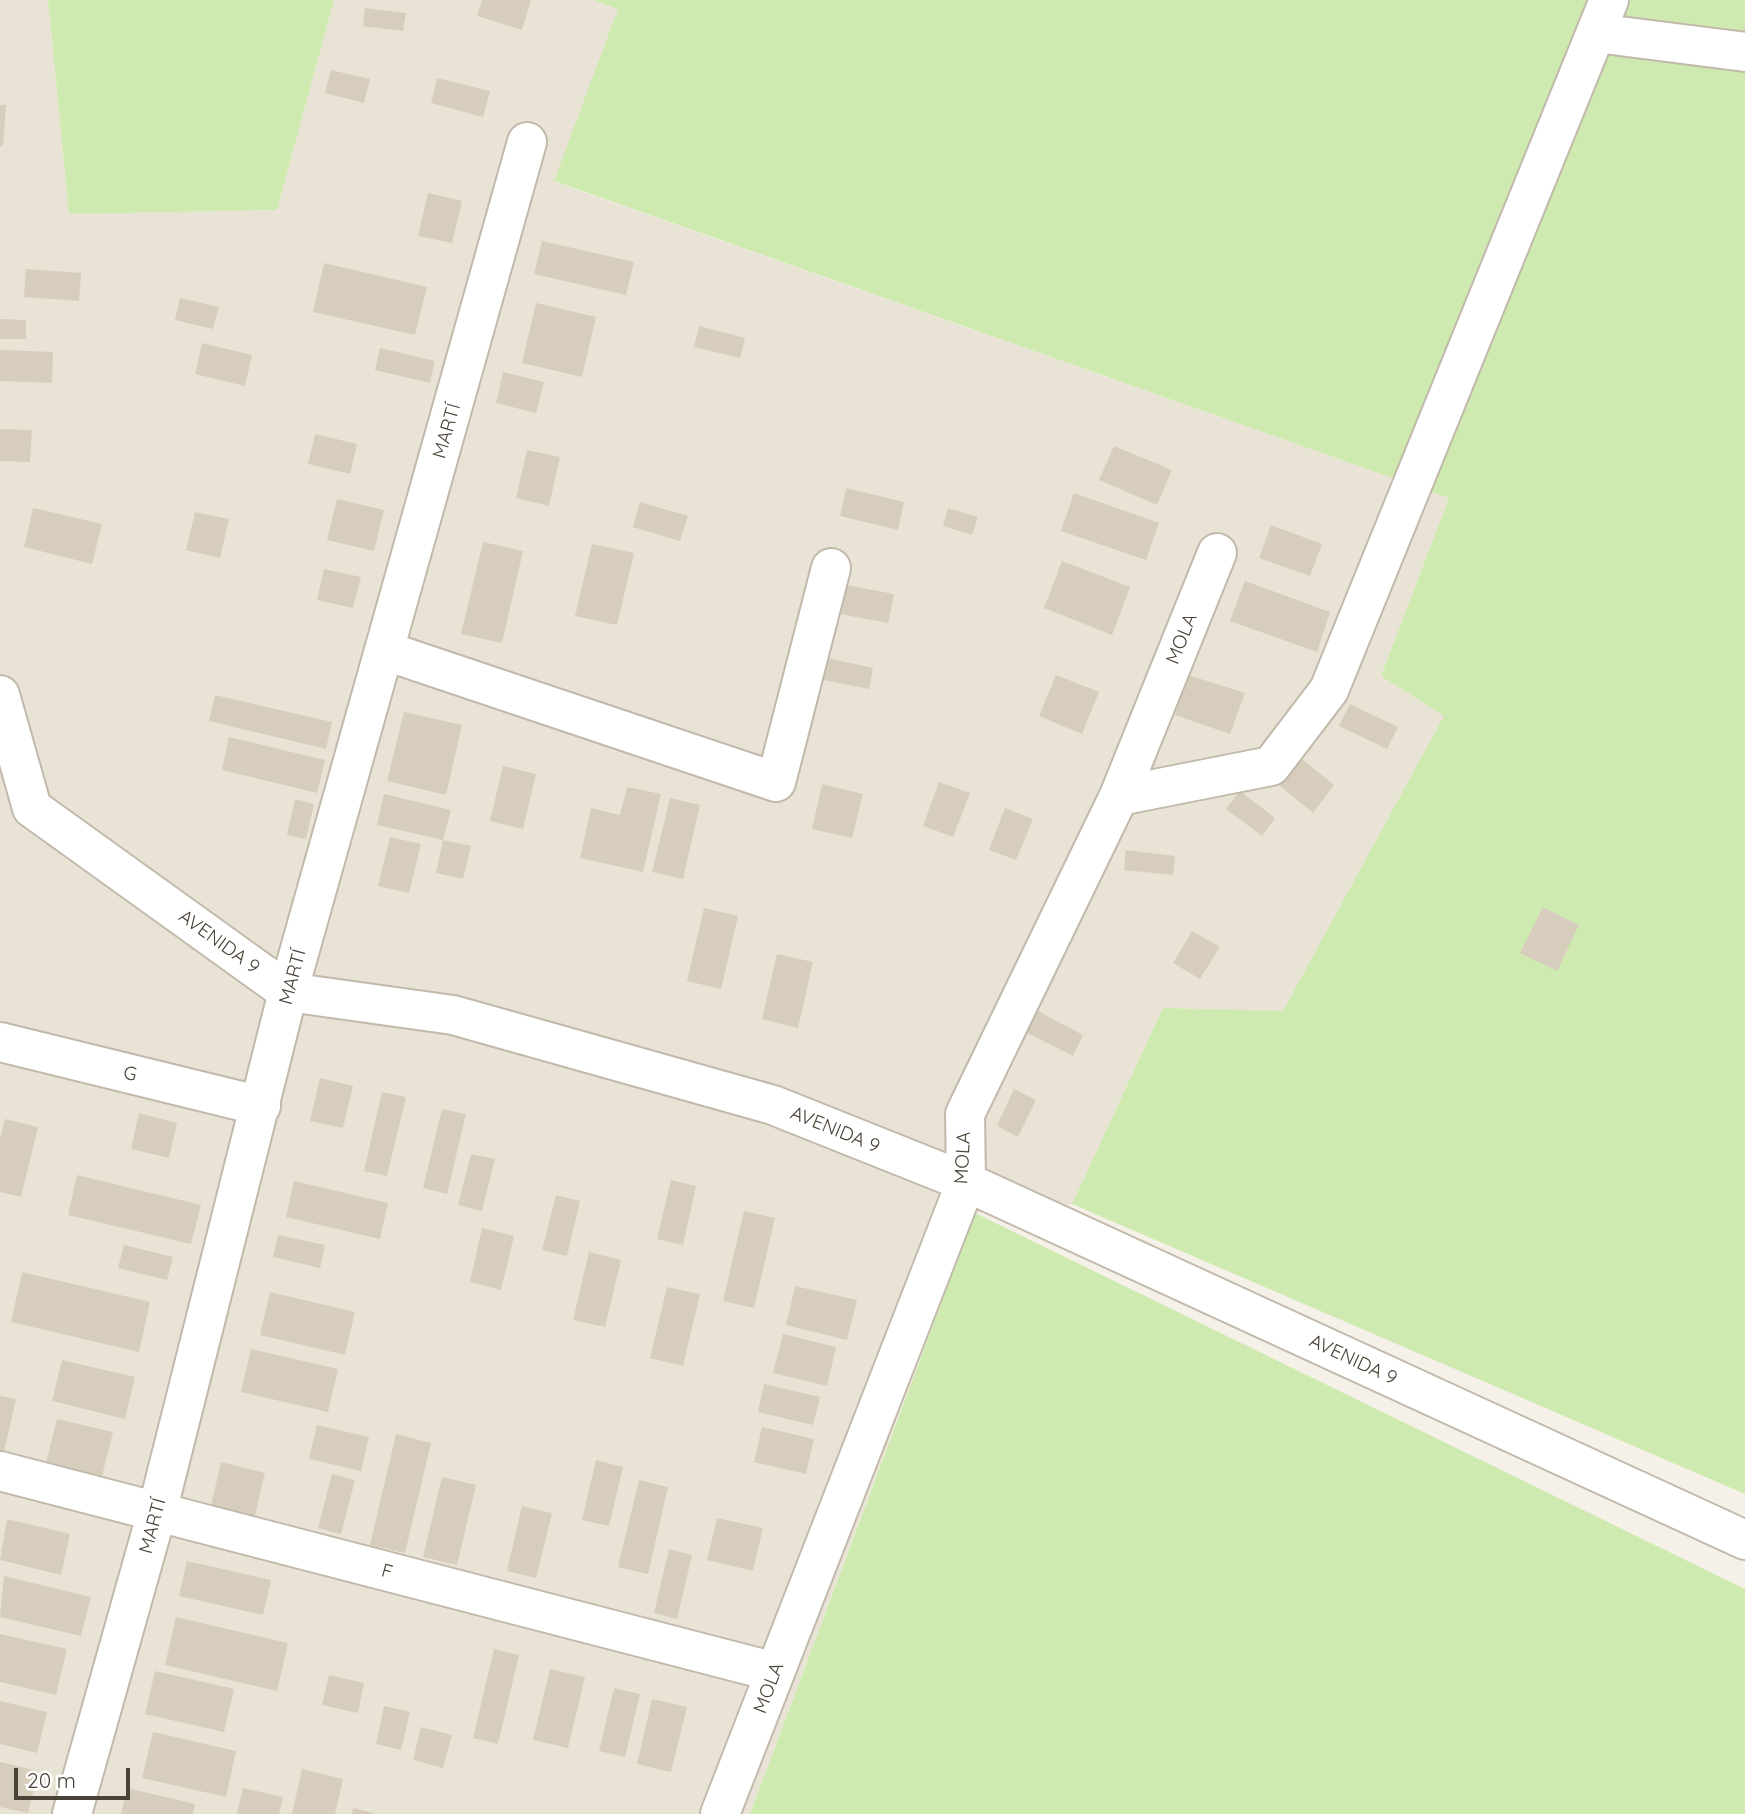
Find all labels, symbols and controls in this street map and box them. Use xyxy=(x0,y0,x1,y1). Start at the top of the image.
street label: MARTÍ xyxy=(428,401,466,461)
street label: MOLA xyxy=(1162,610,1202,668)
street label: AVENIDA 9 xyxy=(174,905,264,979)
street label: MARTÍ xyxy=(275,947,311,1007)
street label: G xyxy=(121,1061,139,1087)
street label: AVENIDA 9 xyxy=(787,1102,883,1158)
street label: MOLA xyxy=(950,1131,976,1185)
street label: AVENIDA 9 xyxy=(1305,1330,1401,1390)
street label: MARTÍ xyxy=(135,1496,171,1556)
street label: F xyxy=(379,1560,395,1584)
street label: MOLA xyxy=(749,1659,789,1717)
scale bar xyxy=(18,1755,133,1799)
text: 20 m xyxy=(27,1767,76,1793)

